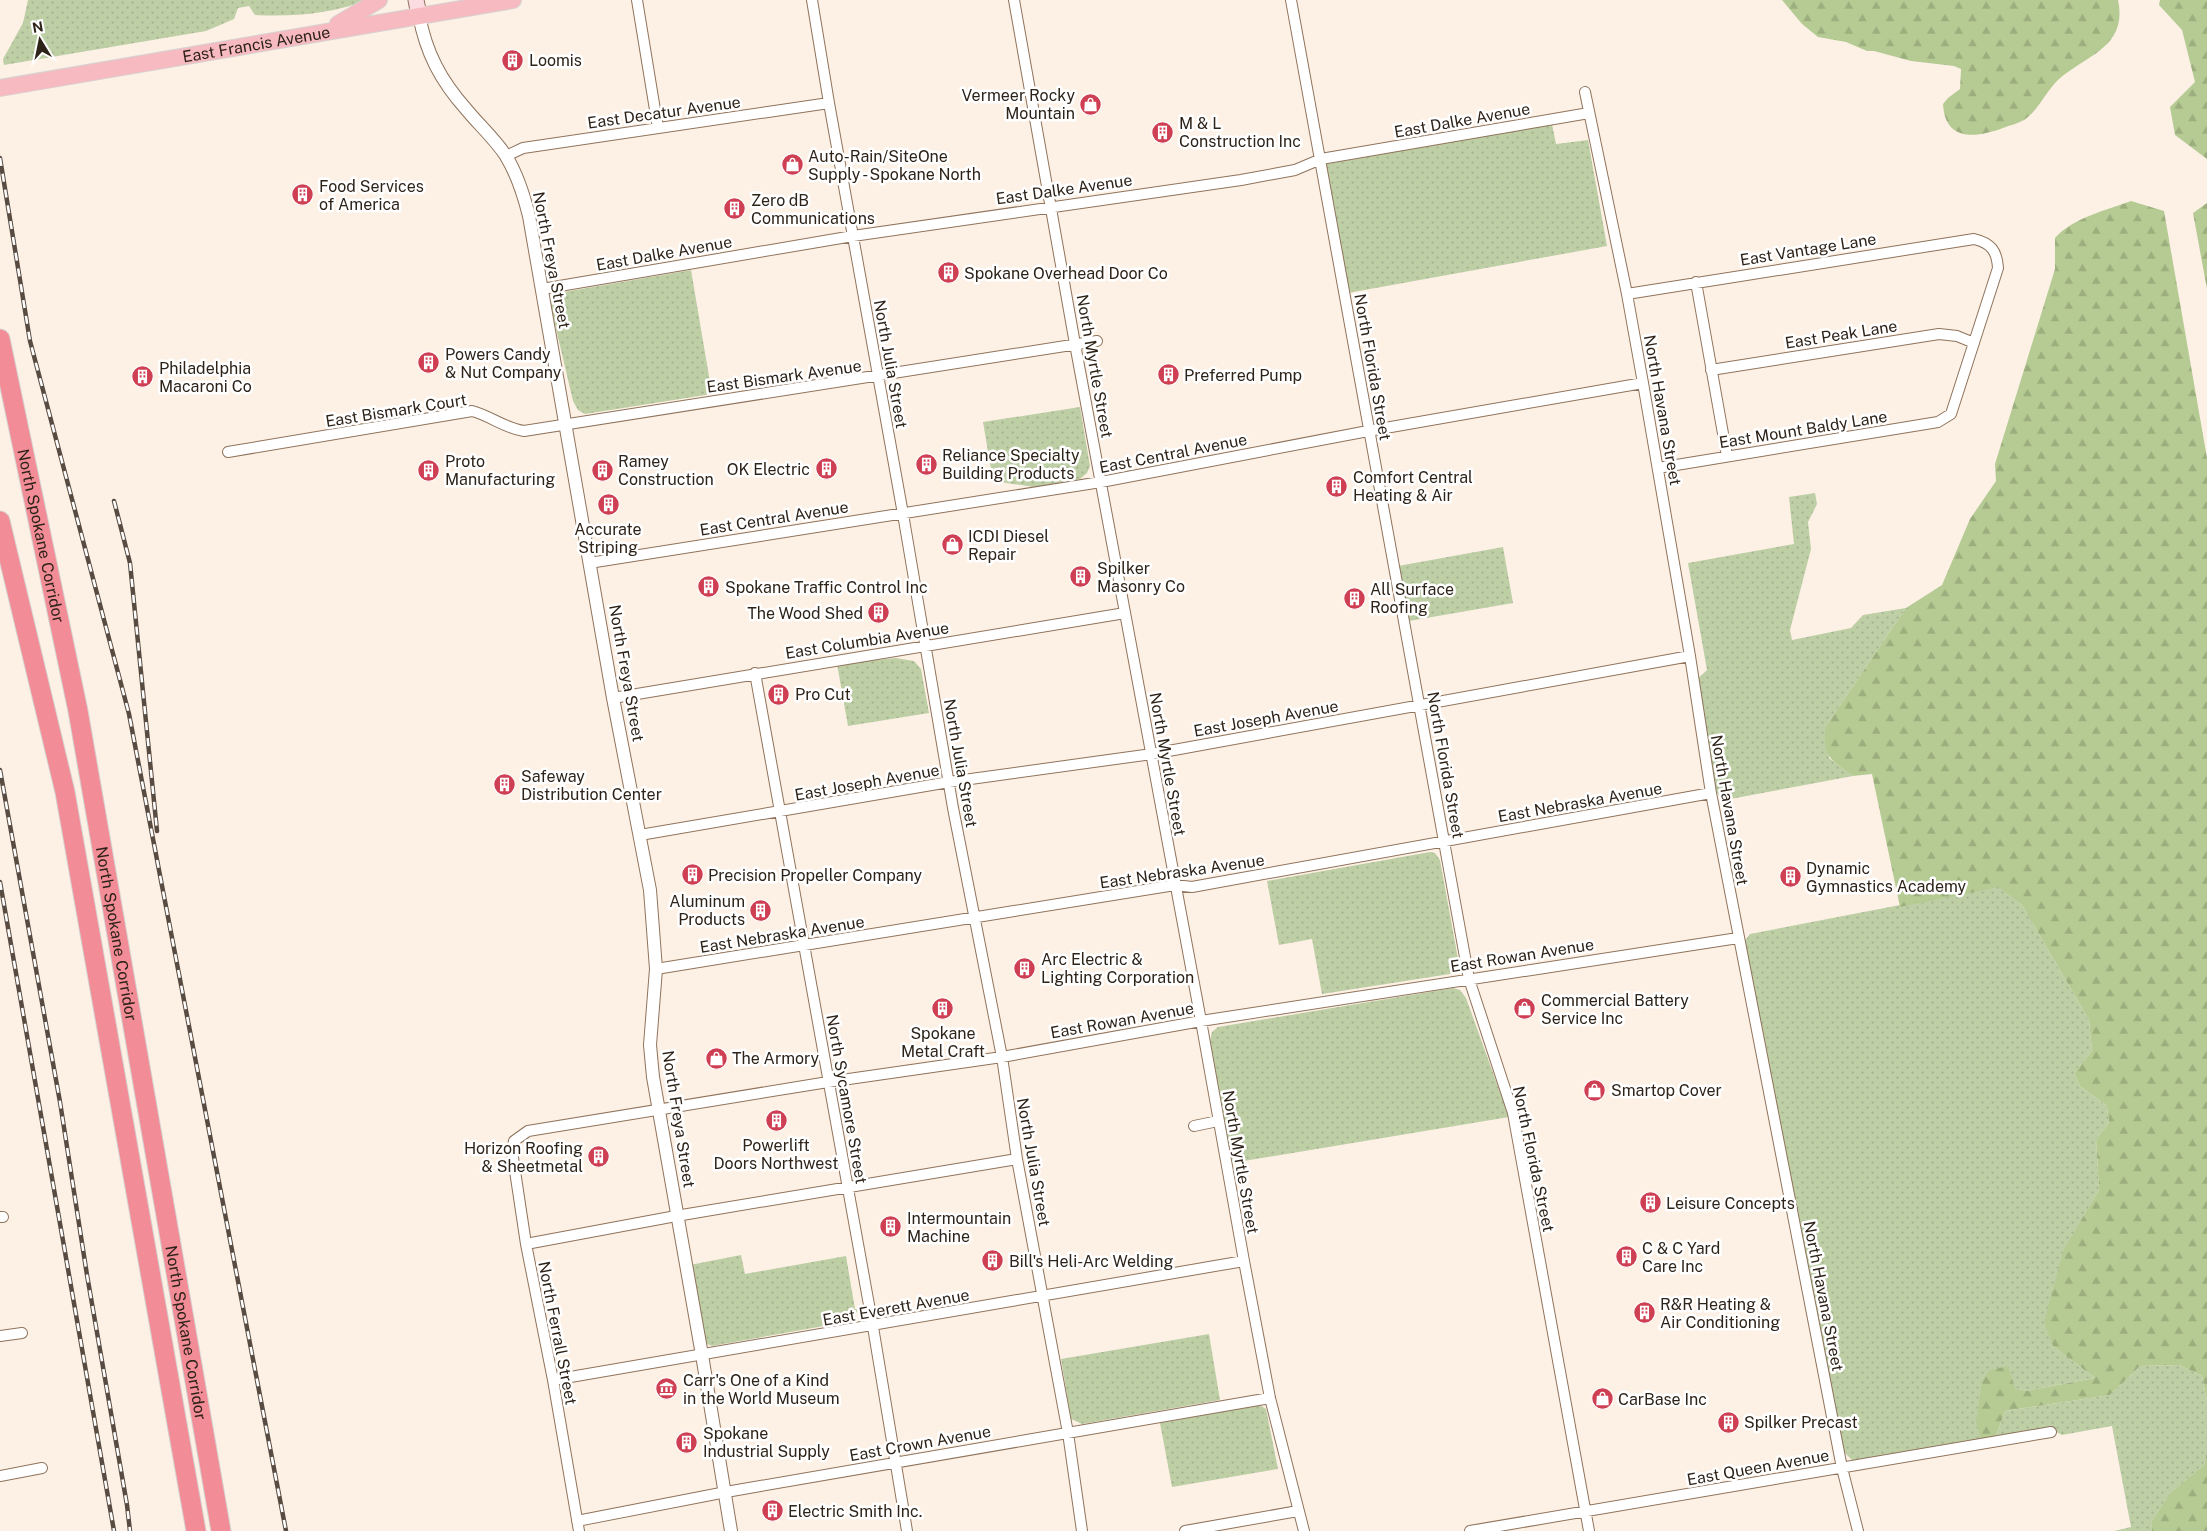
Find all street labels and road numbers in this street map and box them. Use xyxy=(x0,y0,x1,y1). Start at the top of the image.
street label: East Francis Avenue xyxy=(181,23,332,67)
street label: East Decatur Avenue xyxy=(586,92,742,133)
street label: East Dalke Avenue xyxy=(1393,99,1532,142)
street label: East Dalke Avenue xyxy=(995,171,1134,208)
street label: North Freya Street xyxy=(529,190,574,330)
street label: East Vantage Lane xyxy=(1739,229,1878,270)
street label: East Dalke Avenue xyxy=(595,232,734,275)
street label: North Florida Street xyxy=(1350,292,1395,442)
street label: North Myrtle Street xyxy=(1073,293,1116,439)
street label: North Julia Street xyxy=(870,298,911,430)
street label: East Peak Lane xyxy=(1784,316,1899,353)
street label: North Havana Street xyxy=(1640,333,1685,487)
street label: East Bismark Avenue xyxy=(705,356,863,397)
street label: East Bismark Court xyxy=(324,390,468,431)
street label: East Mount Baldy Lane xyxy=(1718,407,1889,452)
street label: East Central Avenue xyxy=(1098,430,1249,477)
street label: North Spokane Corridor xyxy=(13,447,68,624)
street label: East Central Avenue xyxy=(698,497,850,540)
street label: North Freya Street xyxy=(605,603,648,743)
street label: East Columbia Avenue xyxy=(784,618,950,663)
street label: North Florida Street xyxy=(1423,690,1468,840)
street label: North Myrtle Street xyxy=(1146,691,1189,837)
street label: East Joseph Avenue xyxy=(1192,696,1340,741)
street label: North Julia Street xyxy=(940,697,981,829)
street label: North Havana Street xyxy=(1707,733,1752,887)
street label: East Joseph Avenue xyxy=(793,760,941,805)
street label: East Nebraska Avenue xyxy=(1496,779,1664,826)
street label: North Spokane Corridor xyxy=(92,845,141,1022)
street label: East Nebraska Avenue xyxy=(1098,851,1266,892)
street label: East Nebraska Avenue xyxy=(698,912,866,957)
street label: East Rowan Avenue xyxy=(1449,935,1595,976)
street label: East Rowan Avenue xyxy=(1049,999,1195,1042)
street label: North Sycamore Street xyxy=(822,1013,871,1185)
street label: North Freya Street xyxy=(658,1049,699,1189)
street label: North Florida Street xyxy=(1509,1084,1558,1234)
street label: North Myrtle Street xyxy=(1219,1089,1262,1235)
street label: North Julia Street xyxy=(1013,1096,1054,1228)
street label: North Havana Street xyxy=(1800,1219,1847,1373)
street label: North Spokane Corridor xyxy=(161,1244,210,1421)
street label: North Ferrall Street xyxy=(534,1260,581,1406)
street label: East Everett Avenue xyxy=(821,1285,971,1330)
street label: East Crown Avenue xyxy=(848,1422,992,1465)
street label: East Queen Avenue xyxy=(1685,1446,1831,1489)

